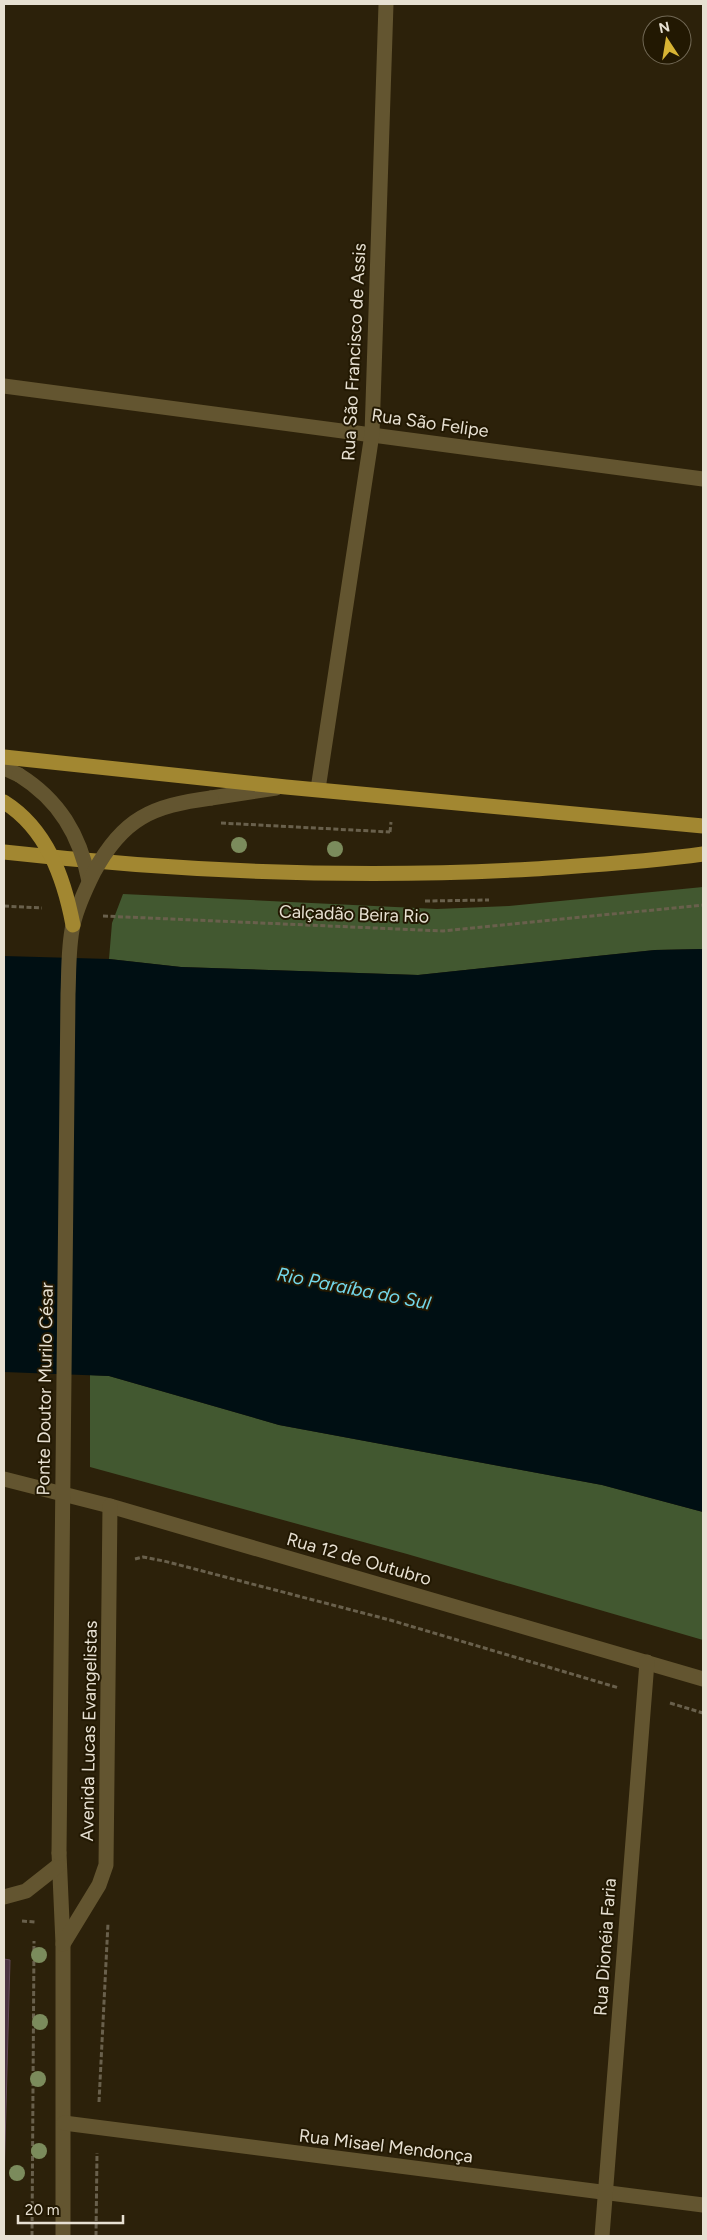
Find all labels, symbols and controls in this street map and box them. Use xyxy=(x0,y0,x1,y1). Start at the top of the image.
north arrow xyxy=(642,15,692,65)
text: N xyxy=(657,18,671,37)
street label: Rua São Francisco de Assis xyxy=(337,242,371,462)
street label: Rua São Felipe xyxy=(370,404,490,442)
street label: Calçadão Beira Rio xyxy=(279,900,429,928)
water label: Rio Paraíba do Sul xyxy=(275,1262,434,1315)
street label: Ponte Doutor Murilo César xyxy=(32,1282,58,1496)
street label: Rua 12 de Outubro xyxy=(284,1528,434,1590)
street label: Avenida Lucas Evangelistas xyxy=(76,1620,102,1842)
street label: Rua Dionéia Faria xyxy=(589,1877,621,2017)
street label: Rua Misael Mendonça xyxy=(298,2124,474,2168)
scale bar xyxy=(18,2192,122,2224)
text: 20 m xyxy=(25,2201,59,2219)

